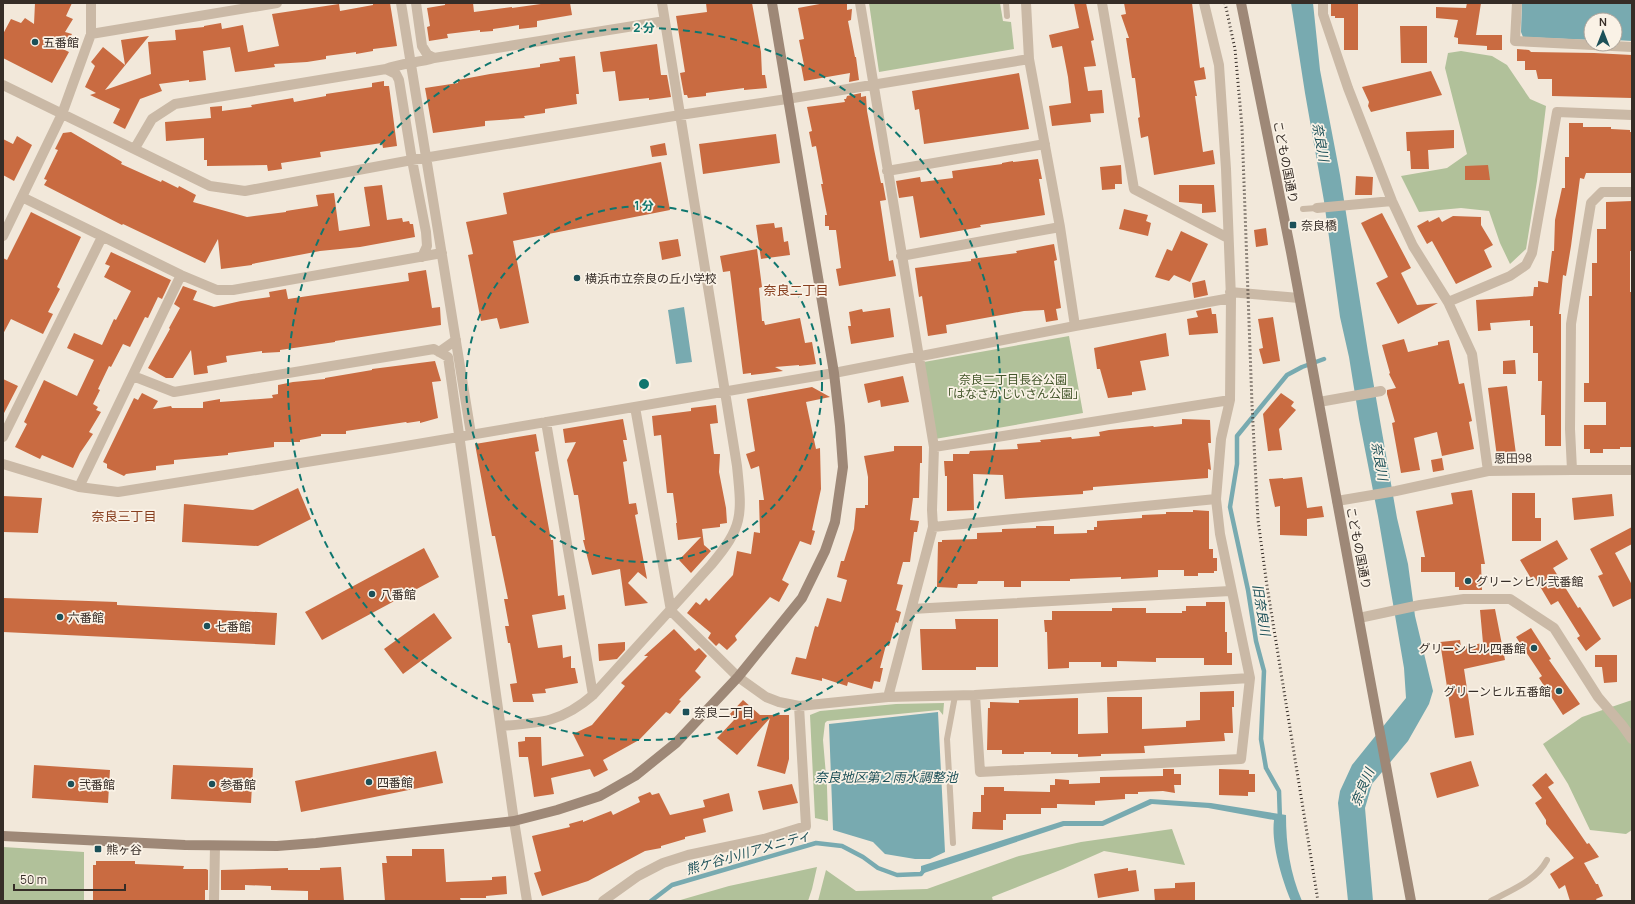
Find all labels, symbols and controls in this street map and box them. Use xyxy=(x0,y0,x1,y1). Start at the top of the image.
north arrow xyxy=(1583,12,1623,52)
text: N xyxy=(1599,14,1607,29)
text: 2 分 xyxy=(633,19,655,36)
place label: 五番館 xyxy=(43,34,79,51)
marker: 五番館 xyxy=(30,37,40,47)
street label: こどもの国通り xyxy=(1270,119,1302,205)
water label: 奈良川 xyxy=(1309,121,1334,165)
text: 1 分 xyxy=(634,197,654,214)
place label: 奈良橋 xyxy=(1301,217,1337,234)
marker: 奈良橋 xyxy=(1288,220,1298,230)
place label: 横浜市立奈良の丘小学校 xyxy=(585,270,717,287)
marker: 横浜市立奈良の丘小学校 xyxy=(572,273,582,283)
district label: 奈良二丁目 xyxy=(763,281,829,299)
park label: 奈良二丁目長谷公園 「はなさかじいさん公園」 xyxy=(941,371,1085,402)
centre of rings xyxy=(637,377,651,391)
water label: 奈良川 xyxy=(1368,440,1393,484)
street label: 恩田98 xyxy=(1494,449,1532,467)
street label: こどもの国通り xyxy=(1343,505,1375,591)
district label: 奈良三丁目 xyxy=(91,507,157,525)
place label: グリーンヒル弐番館 xyxy=(1476,573,1583,590)
marker: グリーンヒル弐番館 xyxy=(1463,576,1473,586)
water label: 旧奈良川 xyxy=(1249,583,1275,639)
place label: 八番館 xyxy=(380,586,416,603)
marker: 八番館 xyxy=(367,589,377,599)
place label: 六番館 xyxy=(68,609,104,626)
marker: 六番館 xyxy=(55,612,65,622)
place label: 七番館 xyxy=(215,618,251,635)
marker: 七番館 xyxy=(202,621,212,631)
place label: グリーンヒル四番館 xyxy=(1419,640,1526,657)
marker: グリーンヒル四番館 xyxy=(1529,643,1539,653)
place label: グリーンヒル五番館 xyxy=(1444,683,1551,700)
marker: グリーンヒル五番館 xyxy=(1554,686,1564,696)
place label: 奈良二丁目 xyxy=(694,704,754,721)
marker: 奈良二丁目 xyxy=(681,707,691,717)
water label: 奈良川 xyxy=(1346,764,1379,808)
water label: 奈良地区第２雨水調整池 xyxy=(814,768,959,786)
place label: 四番館 xyxy=(377,774,413,791)
place label: 弐番館 xyxy=(79,776,115,793)
place label: 参番館 xyxy=(220,776,256,793)
marker: 四番館 xyxy=(364,777,374,787)
marker: 弐番館 xyxy=(66,779,76,789)
marker: 参番館 xyxy=(207,779,217,789)
water label: 熊ケ谷小川アメニティ xyxy=(684,826,812,878)
place label: 熊ヶ谷 xyxy=(106,841,142,858)
marker: 熊ヶ谷 xyxy=(93,844,103,854)
scale bar xyxy=(14,866,125,892)
text: 50 m xyxy=(20,871,47,888)

